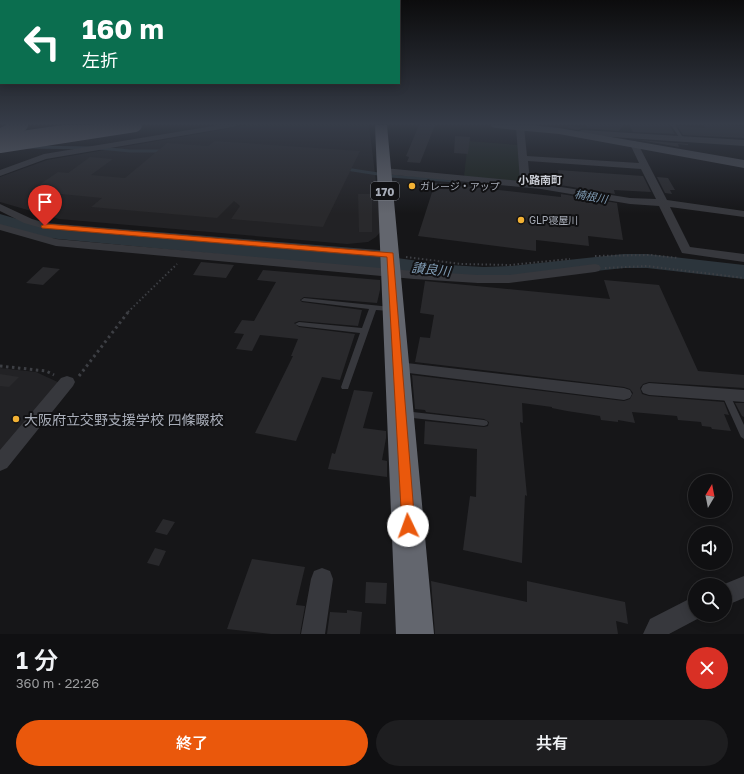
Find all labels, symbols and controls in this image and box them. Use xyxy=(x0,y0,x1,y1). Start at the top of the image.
text: 160 m xyxy=(82,12,164,45)
icon: left xyxy=(16,16,68,68)
text: 左折 xyxy=(82,49,118,71)
district label: 小路南町 xyxy=(518,173,562,186)
place label: ガレージ・アップ xyxy=(420,180,500,192)
marker: ガレージ・アップ xyxy=(407,181,417,191)
road number: 170 xyxy=(371,182,399,200)
pin xyxy=(28,185,62,226)
water label: 楠根川 xyxy=(574,187,609,205)
icon: arrive xyxy=(34,191,56,213)
place label: GLP寝屋川 xyxy=(529,214,578,226)
marker: GLP寝屋川 xyxy=(516,215,526,225)
water label: 讃良川 xyxy=(411,259,453,279)
place label: 大阪府立交野支援学校 四條畷校 xyxy=(24,411,224,428)
marker: 大阪府立交野支援学校 四條畷校 xyxy=(11,414,21,424)
north arrow xyxy=(688,474,732,518)
map controls xyxy=(688,474,732,622)
position arrow xyxy=(387,505,429,547)
button: sound xyxy=(688,526,732,570)
button: search xyxy=(688,578,732,622)
text: 1 分 xyxy=(16,645,58,674)
button: close xyxy=(686,647,728,689)
text: 360 m · 22:26 xyxy=(16,675,99,691)
button: 終了 xyxy=(16,720,368,766)
button: 共有 xyxy=(376,720,728,766)

